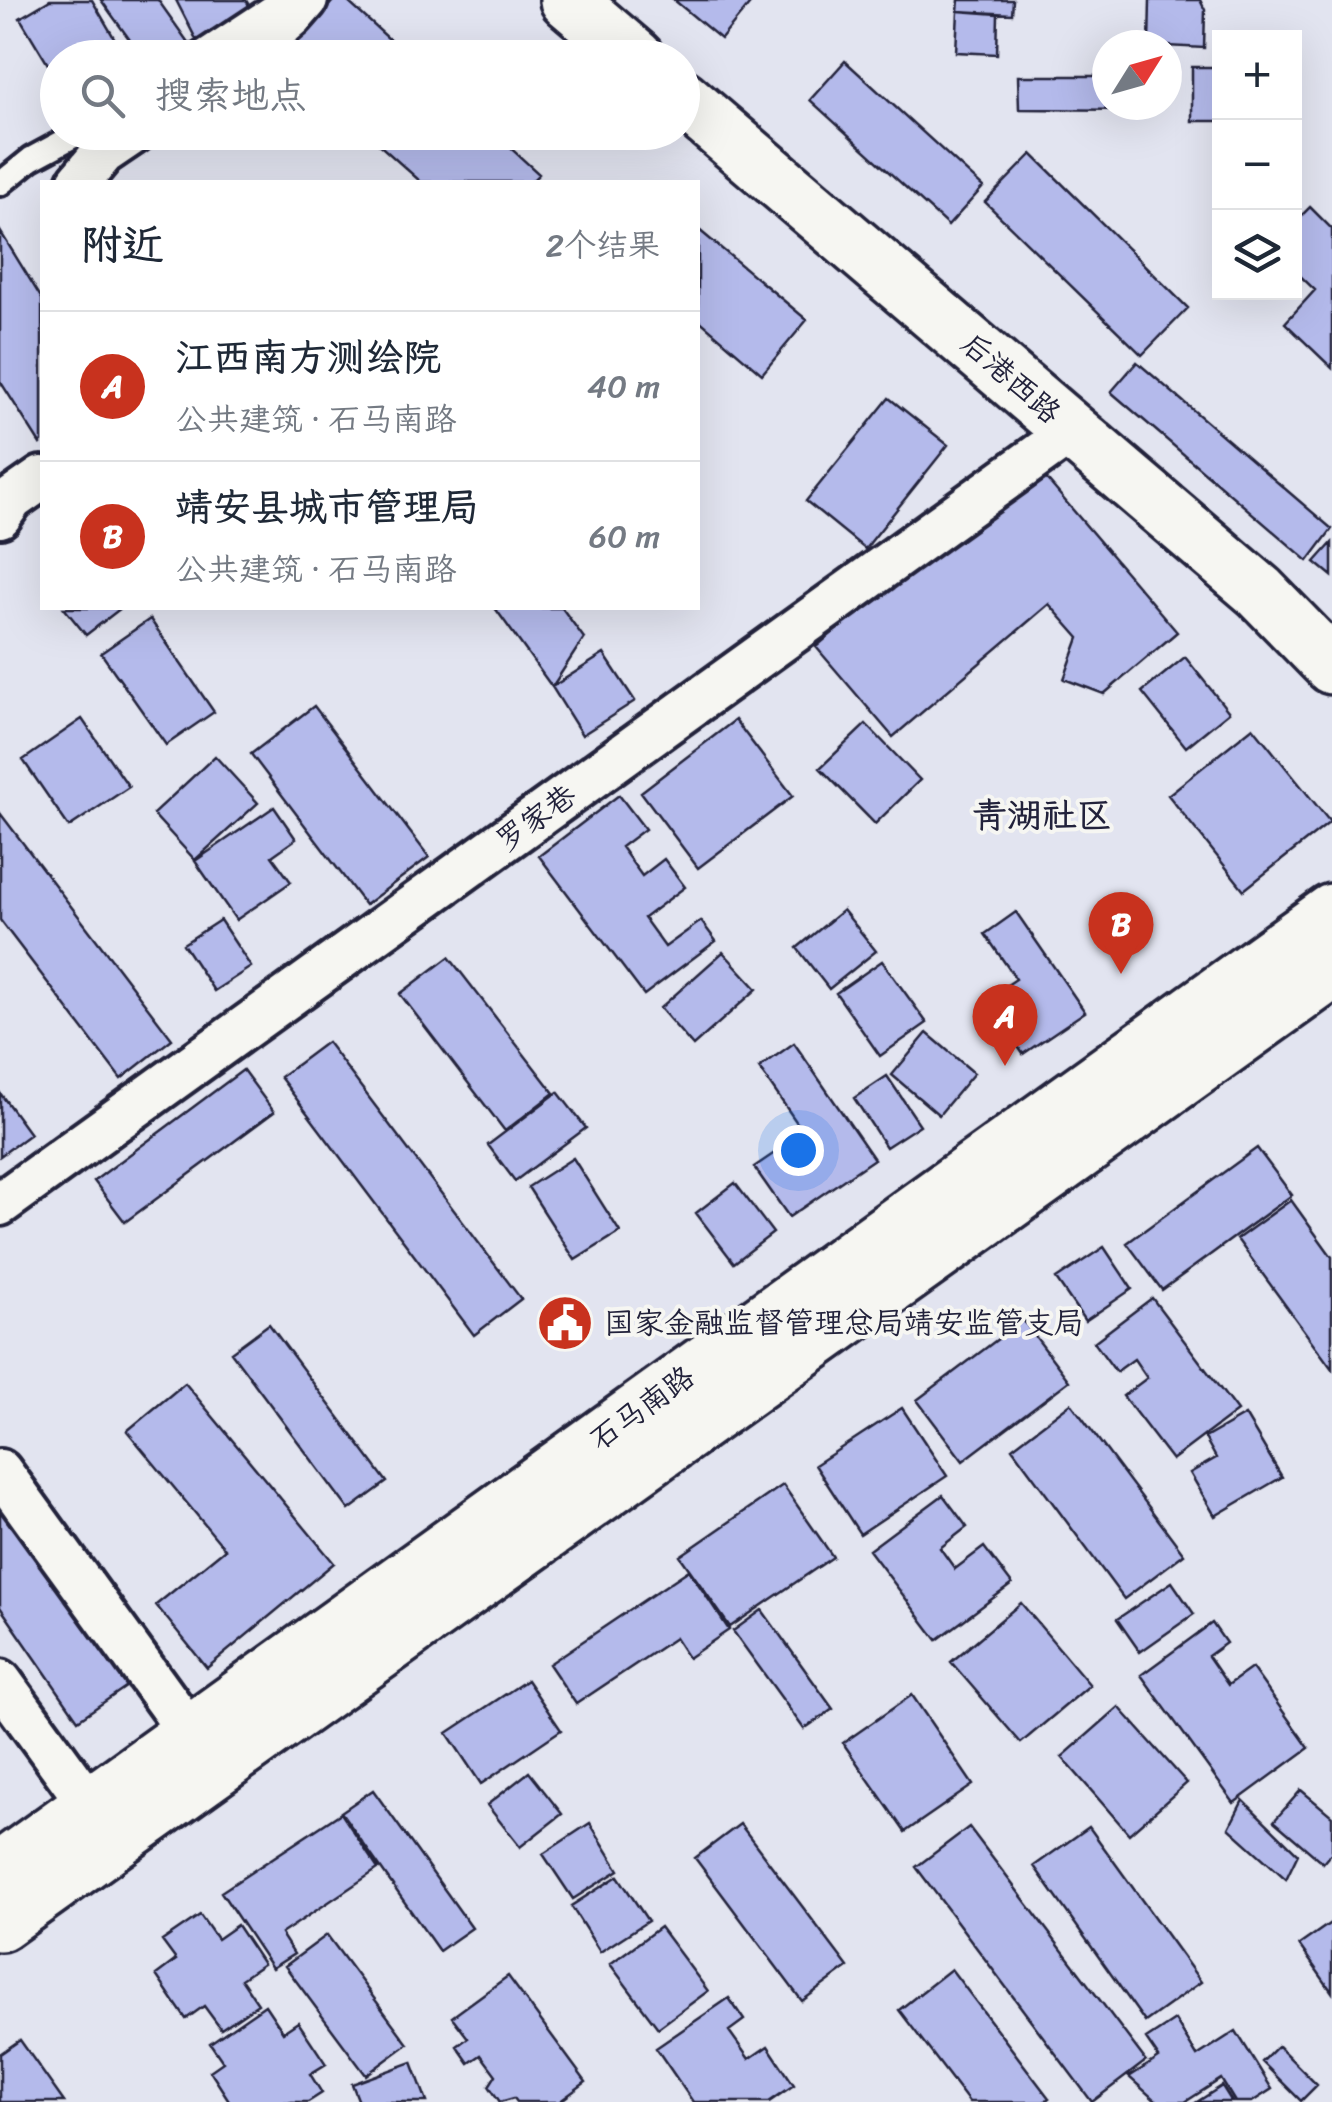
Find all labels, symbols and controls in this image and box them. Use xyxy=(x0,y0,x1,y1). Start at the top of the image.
north arrow xyxy=(1092,30,1182,120)
map controls xyxy=(1212,30,1302,300)
button: + xyxy=(1212,30,1302,120)
search box xyxy=(40,40,700,150)
text: 搜索地点 xyxy=(155,62,307,129)
icon: search xyxy=(75,68,130,123)
button: − xyxy=(1212,120,1302,210)
text: 附近 xyxy=(80,208,164,282)
button: layers xyxy=(1212,210,1302,300)
text: 2个结果 xyxy=(546,217,660,274)
street label: 后港西路 xyxy=(948,318,1074,438)
text: 江西南方测绘院 xyxy=(175,324,441,391)
text: A xyxy=(102,358,123,415)
text: 40 m xyxy=(587,358,660,415)
text: 公共建筑 · 石马南路 xyxy=(175,391,456,448)
text: 靖安县城市管理局 xyxy=(175,474,479,541)
text: B xyxy=(102,508,123,565)
text: 60 m xyxy=(589,508,660,565)
text: 公共建筑 · 石马南路 xyxy=(175,541,456,598)
street label: 罗家巷 xyxy=(484,770,588,866)
district label: 青湖社区 xyxy=(972,784,1112,846)
pin: B xyxy=(1088,892,1154,974)
pin: A xyxy=(972,984,1038,1066)
your location xyxy=(773,1125,824,1176)
public building icon: 国家金融监督管理总局靖安监管支局 xyxy=(535,1293,595,1353)
place label: 国家金融监督管理总局靖安监管支局 xyxy=(604,1296,1084,1350)
street label: 石马南路 xyxy=(578,1351,706,1465)

